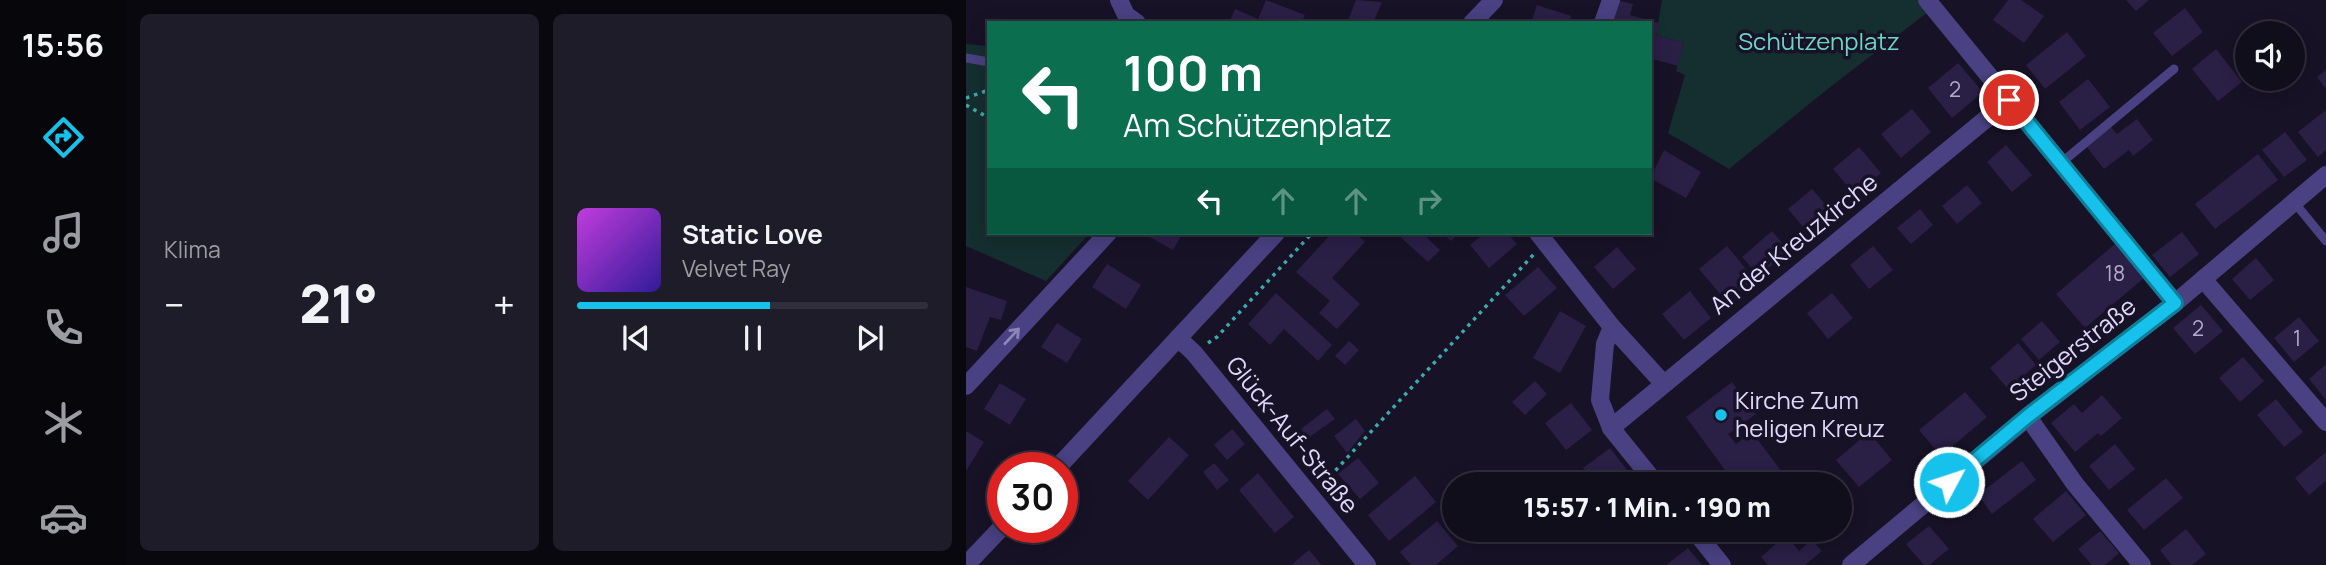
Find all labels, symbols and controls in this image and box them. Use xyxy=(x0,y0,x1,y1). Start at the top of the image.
map controls xyxy=(2235,21,2305,91)
button: sound xyxy=(2235,21,2305,91)
text: 15:56 xyxy=(22,23,104,67)
park label: Schützenplatz xyxy=(1738,24,1900,57)
text: 100 m xyxy=(1123,39,1263,106)
icon: left xyxy=(1008,49,1099,140)
pin xyxy=(1979,70,2039,130)
house number: 2 xyxy=(1949,75,1961,103)
icon: arrive xyxy=(1990,81,2028,119)
text: Am Schützenplatz xyxy=(1123,103,1392,147)
icon: directions xyxy=(39,113,88,162)
street label: An der Kreuzkirche xyxy=(1702,165,1884,321)
icon: left xyxy=(1191,182,1229,220)
icon: ahead xyxy=(1264,182,1302,220)
icon: ahead xyxy=(1337,182,1375,220)
icon: right xyxy=(1410,182,1448,220)
icon: music xyxy=(39,208,88,257)
text: Static Love xyxy=(682,216,823,252)
text: Klima xyxy=(164,233,221,265)
text: Velvet Ray xyxy=(682,252,791,284)
house number: 18 xyxy=(2105,259,2125,287)
text: 21° xyxy=(300,268,378,339)
text: − xyxy=(164,278,185,330)
text: + xyxy=(493,278,515,330)
street label: Steigerstraße xyxy=(2002,289,2142,409)
icon: phone xyxy=(39,303,88,352)
house number: 2 xyxy=(2192,314,2204,342)
icon: previous xyxy=(617,319,655,357)
icon: pause xyxy=(734,319,772,357)
icon: next xyxy=(851,319,889,357)
house number: 1 xyxy=(2293,324,2301,352)
one-way arrow xyxy=(1004,328,1021,345)
street label: Glück-Auf-Straße xyxy=(1220,349,1367,520)
place label: Kirche Zum heligen Kreuz xyxy=(1735,383,1885,444)
icon: climate xyxy=(39,398,88,447)
marker: Kirche Zum heligen Kreuz xyxy=(1713,407,1729,423)
position arrow xyxy=(1912,445,1986,519)
speed limit sign: 30 xyxy=(987,452,1078,543)
text: 15:57 · 1 Min. · 190 m xyxy=(1523,489,1771,525)
icon: car xyxy=(39,493,88,542)

